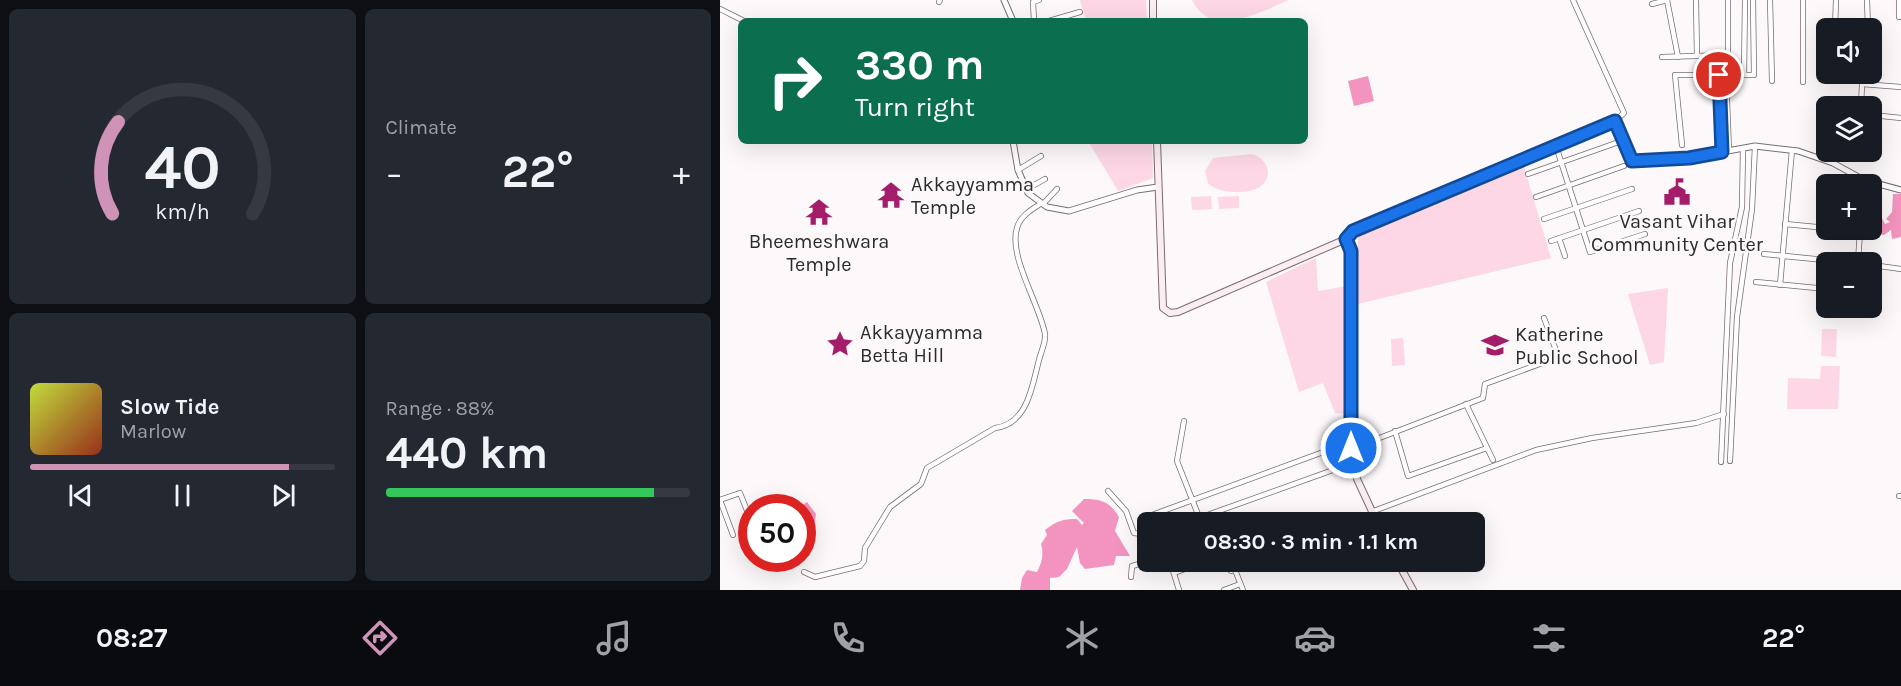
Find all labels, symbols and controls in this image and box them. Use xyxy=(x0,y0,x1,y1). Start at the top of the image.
map controls xyxy=(1816,18,1882,318)
button: sound xyxy=(1816,18,1882,84)
text: 330 m xyxy=(855,40,984,90)
icon: right xyxy=(756,42,834,120)
pin xyxy=(1693,49,1744,100)
icon: arrive xyxy=(1702,58,1735,91)
text: Turn right xyxy=(855,91,975,123)
button: layers xyxy=(1816,96,1882,162)
text: Climate xyxy=(386,116,457,139)
text: 40 xyxy=(144,131,221,204)
text: 22° xyxy=(502,146,574,198)
text: − xyxy=(386,154,403,192)
text: + xyxy=(673,154,690,192)
place label: Akkayyamma Temple xyxy=(911,173,1034,219)
button: + xyxy=(1816,174,1882,240)
public building icon: Vasant Vihar Community Center xyxy=(1662,177,1692,207)
temple icon: Akkayyamma Temple xyxy=(876,180,906,210)
temple icon: Bheemeshwara Temple xyxy=(804,197,834,227)
text: km/h xyxy=(155,199,209,224)
place label: Vasant Vihar Community Center xyxy=(1591,210,1764,256)
place label: Bheemeshwara Temple xyxy=(749,230,889,276)
button: − xyxy=(1816,252,1882,318)
place label: Akkayyamma Betta Hill xyxy=(860,321,983,367)
place label: Katherine Public School xyxy=(1515,323,1639,369)
place icon: Akkayyamma Betta Hill xyxy=(825,329,855,359)
school or university icon: Katherine Public School xyxy=(1480,330,1510,360)
text: Slow Tide xyxy=(120,394,220,420)
text: Range · 88% xyxy=(386,397,495,420)
position arrow xyxy=(1319,416,1383,480)
text: Marlow xyxy=(120,420,186,443)
text: 440 km xyxy=(386,427,548,479)
icon: previous xyxy=(64,479,97,512)
icon: pause xyxy=(166,479,199,512)
icon: next xyxy=(267,479,300,512)
speed limit sign: 50 xyxy=(738,494,816,572)
text: 08:30 · 3 min · 1.1 km xyxy=(1204,529,1418,555)
icon: directions xyxy=(359,617,401,659)
icon: music xyxy=(593,617,635,659)
icon: phone xyxy=(827,617,869,659)
icon: climate xyxy=(1061,617,1103,659)
icon: car xyxy=(1294,617,1336,659)
icon: filters xyxy=(1528,617,1570,659)
text: 08:27 xyxy=(96,622,167,654)
text: 22° xyxy=(1762,622,1805,654)

